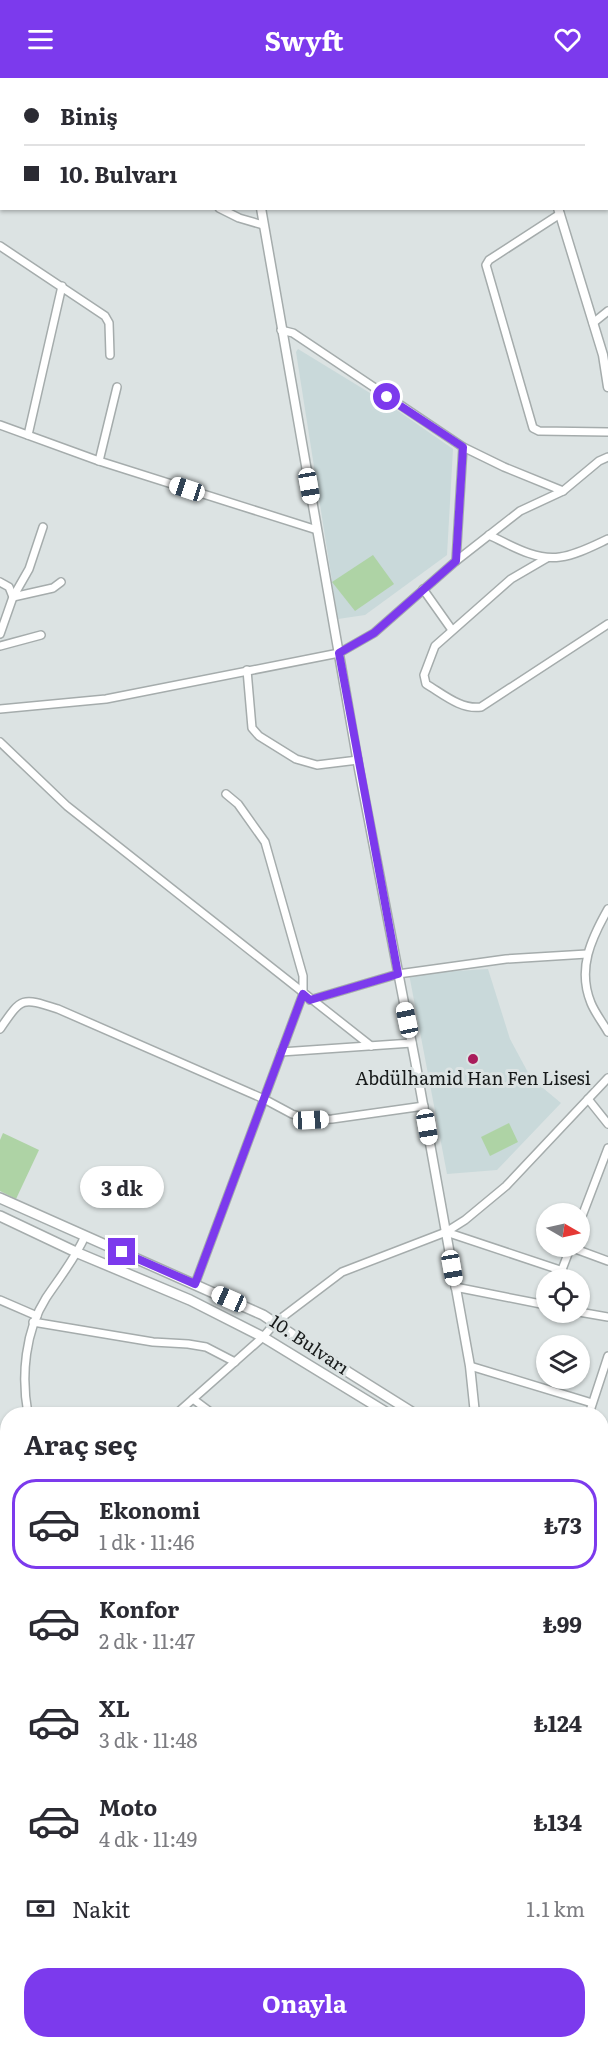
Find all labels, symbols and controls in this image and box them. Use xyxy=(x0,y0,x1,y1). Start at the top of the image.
text: Swyft xyxy=(264,19,344,59)
icon: menu xyxy=(24,23,57,56)
icon: heart xyxy=(551,23,584,56)
text: Biniş xyxy=(60,99,118,132)
text: 10. Bulvarı xyxy=(60,157,177,190)
route start xyxy=(373,383,400,410)
car xyxy=(297,467,321,505)
car xyxy=(167,475,207,503)
car xyxy=(394,1001,420,1039)
marker: Abdülhamid Han Fen Lisesi xyxy=(466,1052,480,1066)
place label: Abdülhamid Han Fen Lisesi xyxy=(355,1064,591,1091)
car xyxy=(415,1108,439,1146)
car xyxy=(293,1110,329,1130)
callout: 3 dk xyxy=(80,1165,164,1207)
text: 3 dk xyxy=(101,1172,143,1202)
north arrow xyxy=(536,1203,590,1257)
map controls xyxy=(536,1203,590,1389)
route end xyxy=(108,1238,135,1265)
car xyxy=(440,1249,464,1287)
button: locate xyxy=(536,1269,590,1323)
car xyxy=(209,1283,249,1315)
street label: 10. Bulvarı xyxy=(265,1307,355,1380)
button: layers xyxy=(536,1335,590,1389)
text: Araç seç xyxy=(24,1423,138,1463)
text: Ekonomi xyxy=(99,1493,200,1526)
icon: car xyxy=(27,1497,81,1551)
text: ₺73 xyxy=(544,1508,582,1541)
text: 1 dk · 11:46 xyxy=(99,1526,195,1556)
text: Konfor xyxy=(99,1592,179,1625)
icon: car xyxy=(27,1596,81,1650)
text: ₺99 xyxy=(542,1607,582,1640)
text: 2 dk · 11:47 xyxy=(99,1625,195,1655)
text: XL xyxy=(99,1691,130,1724)
icon: car xyxy=(27,1695,81,1749)
text: ₺124 xyxy=(534,1706,582,1739)
text: 3 dk · 11:48 xyxy=(99,1724,198,1754)
text: Moto xyxy=(99,1790,157,1823)
icon: car xyxy=(27,1794,81,1848)
text: ₺134 xyxy=(533,1805,582,1838)
text: 4 dk · 11:49 xyxy=(99,1823,197,1853)
icon: cash xyxy=(24,1892,57,1925)
text: Nakit xyxy=(72,1892,130,1925)
text: 1.1 km xyxy=(527,1893,585,1923)
button: Onayla xyxy=(24,1968,585,2037)

